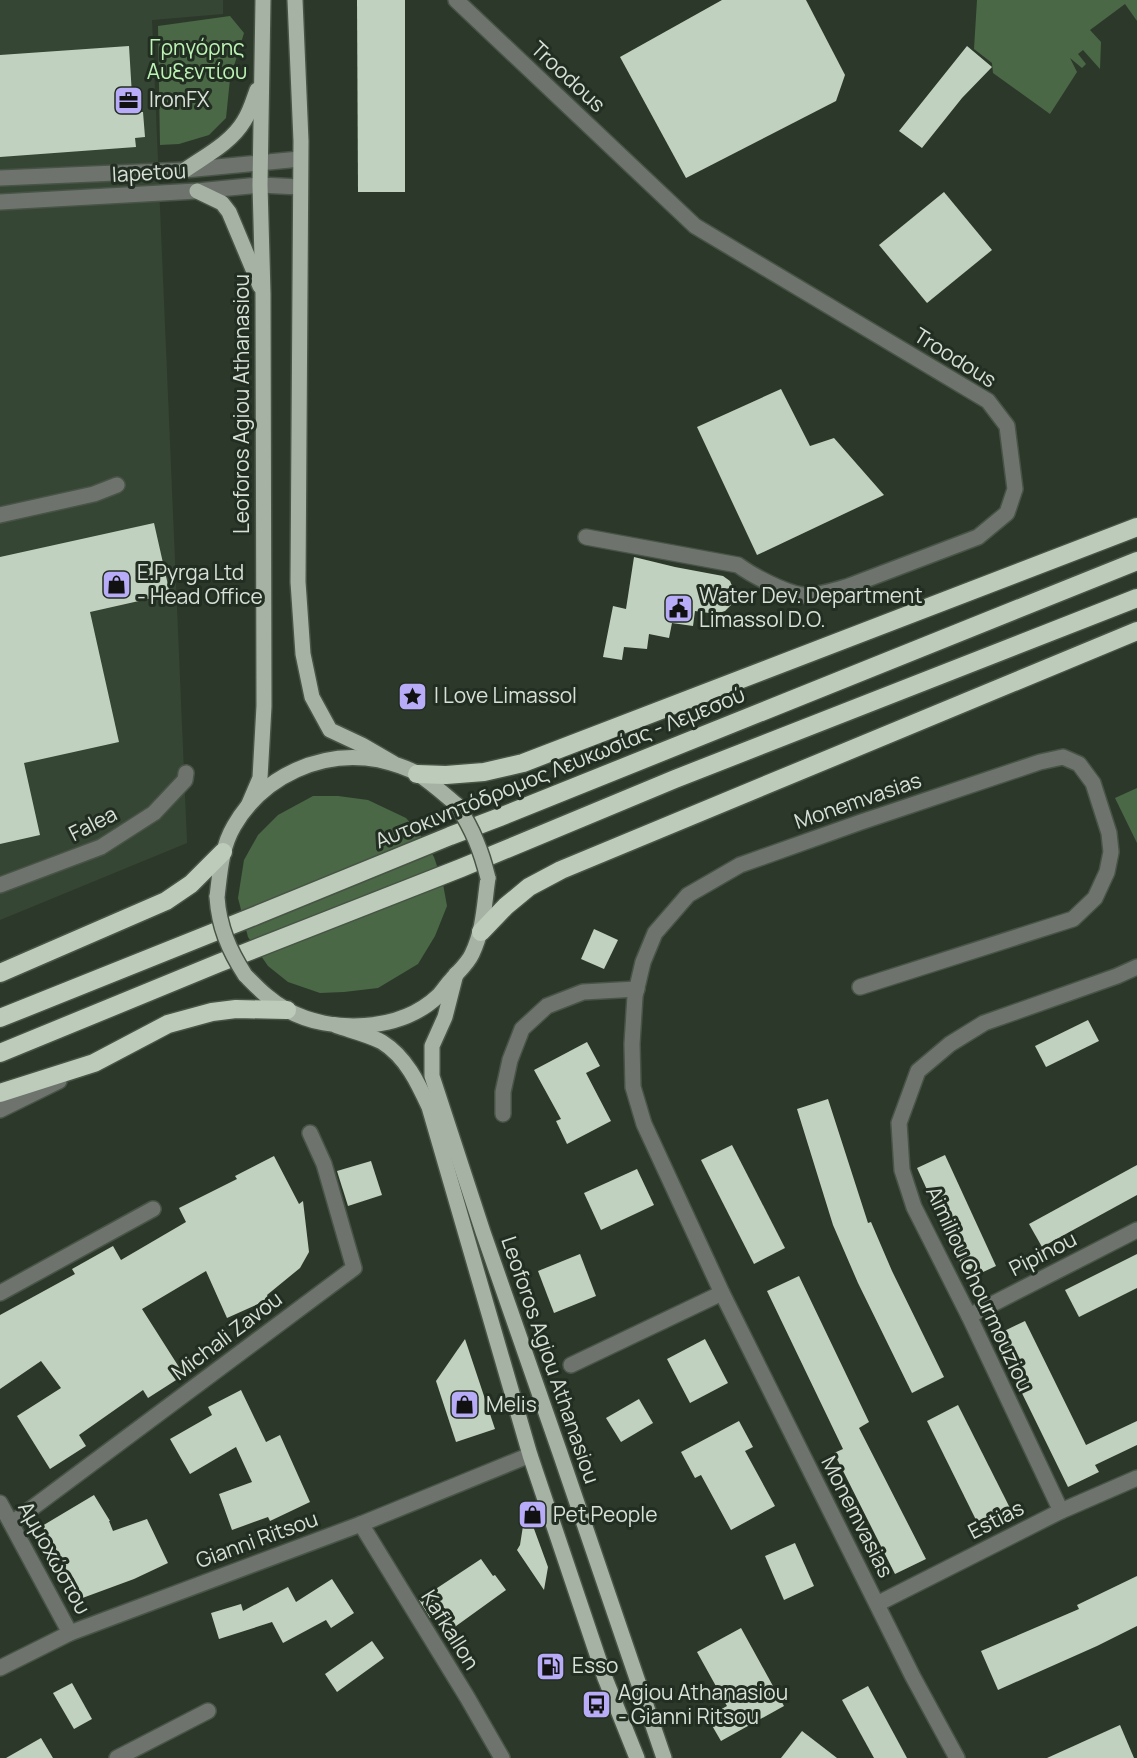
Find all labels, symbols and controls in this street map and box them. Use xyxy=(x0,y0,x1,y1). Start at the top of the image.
park label: Γρηγόρης Αυξεντίου xyxy=(147,33,247,85)
street label: Troodous xyxy=(525,35,612,118)
office icon: IronFX xyxy=(112,84,144,116)
place label: IronFX xyxy=(149,85,210,113)
street label: Iapetou xyxy=(111,156,187,188)
street label: Leoforos Agiou Athanasiou xyxy=(227,274,255,534)
street label: Troodous xyxy=(909,321,1002,393)
place label: E.Pyrga Ltd - Head Office xyxy=(137,558,263,610)
shop icon: E.Pyrga Ltd - Head Office xyxy=(100,569,132,601)
place label: Water Dev. Department Limassol D.O. xyxy=(699,581,923,633)
public building icon: Water Dev. Department Limassol D.O. xyxy=(662,592,694,624)
street label: Αυτοκινητόδρομος Λευκωσίας - Λεμεσού xyxy=(370,680,749,854)
place icon: I Love Limassol xyxy=(397,680,429,712)
place label: I Love Limassol xyxy=(434,681,577,709)
street label: Monemvasias xyxy=(790,765,925,835)
street label: Falea xyxy=(64,799,121,847)
street label: Aimiliou Chourmouziou xyxy=(920,1181,1040,1396)
street label: Pipinou xyxy=(1004,1224,1081,1282)
street label: Leoforos Agiou Athanasiou xyxy=(495,1232,606,1487)
street label: Michali Zavou xyxy=(165,1284,287,1386)
shop icon: Melis xyxy=(449,1389,481,1421)
place label: Melis xyxy=(486,1390,537,1418)
street label: Monemvasias xyxy=(815,1451,900,1582)
street label: Estias xyxy=(963,1493,1028,1545)
street label: Αμμοχώστου xyxy=(12,1496,97,1619)
shop icon: Pet People xyxy=(516,1499,548,1531)
place label: Pet People xyxy=(553,1500,657,1528)
street label: Gianni Ritsou xyxy=(192,1504,322,1574)
street label: Kafkallon xyxy=(415,1584,486,1675)
fuel station icon: Esso xyxy=(535,1650,567,1682)
place label: Esso xyxy=(572,1651,618,1679)
place label: Agiou Athanasiou - Gianni Ritsou xyxy=(618,1678,788,1730)
bus stop icon: Agiou Athanasiou - Gianni Ritsou xyxy=(581,1689,613,1721)

